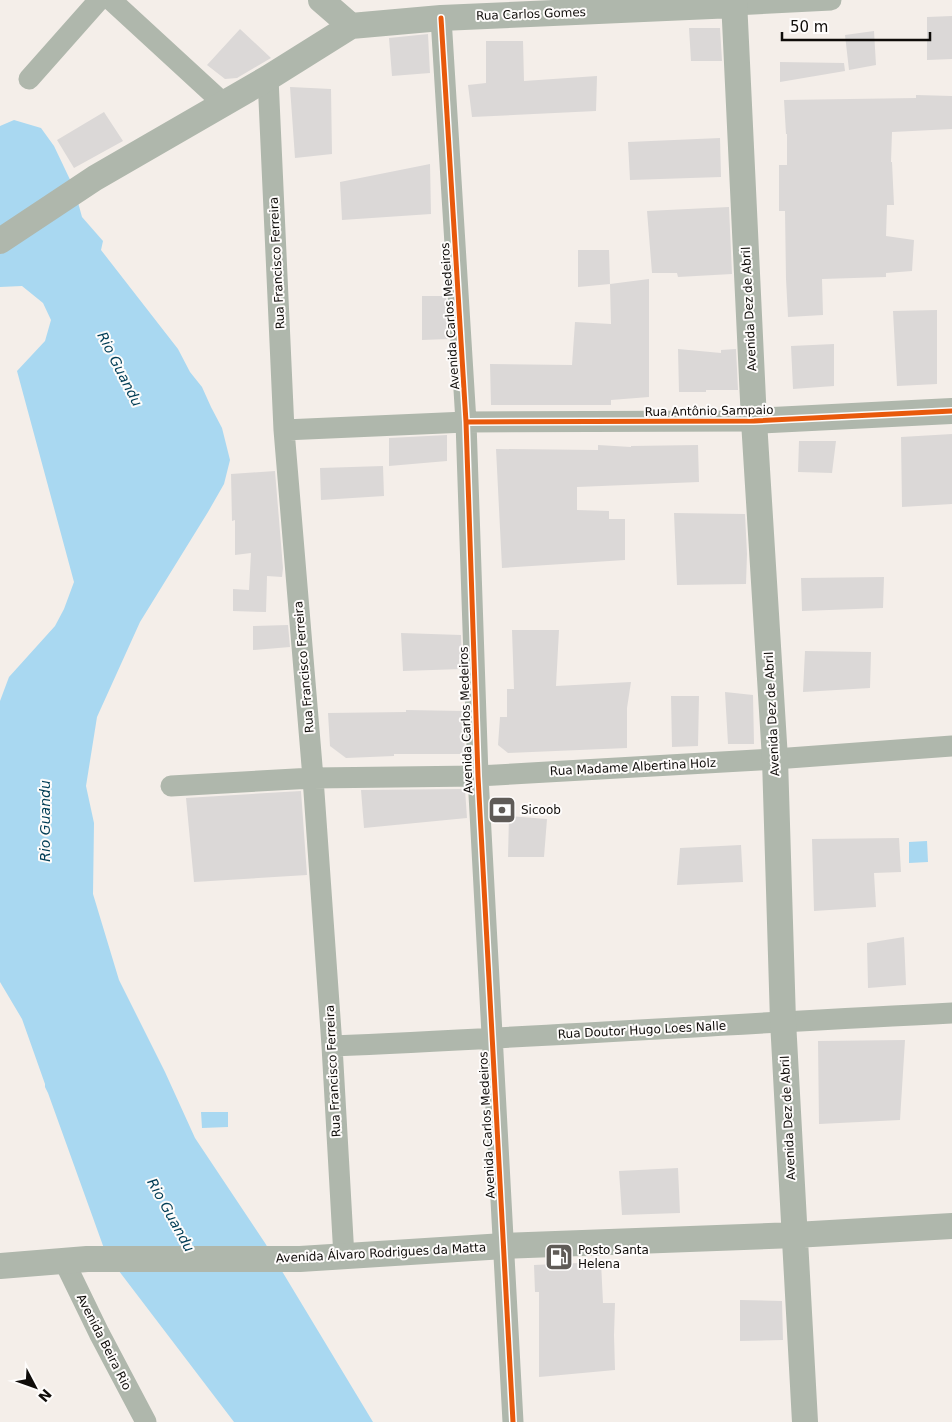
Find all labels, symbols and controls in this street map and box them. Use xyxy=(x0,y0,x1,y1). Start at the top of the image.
street label: Rua Carlos Gomes xyxy=(476,5,586,23)
scale bar xyxy=(782,10,930,42)
text: 50 m xyxy=(790,18,828,36)
street label: Rua Francisco Ferreira xyxy=(267,196,287,330)
street label: Avenida Carlos Medeiros xyxy=(438,242,462,390)
street label: Avenida Dez de Abril xyxy=(739,246,759,372)
water label: Rio Guandu xyxy=(94,329,146,409)
street label: Rua Antônio Sampaio xyxy=(644,403,774,419)
street label: Rua Francisco Ferreira xyxy=(291,600,317,734)
street label: Avenida Carlos Medeiros xyxy=(456,646,476,794)
street label: Avenida Dez de Abril xyxy=(762,651,782,777)
street label: Rua Madame Albertina Holz xyxy=(550,756,716,778)
water label: Rio Guandu xyxy=(37,780,53,862)
bank icon: Sicoob xyxy=(487,795,517,825)
place label: Sicoob xyxy=(521,803,561,817)
street label: Rua Francisco Ferreira xyxy=(323,1004,343,1138)
street label: Rua Doutor Hugo Loes Nalle xyxy=(557,1019,727,1041)
street label: Avenida Carlos Medeiros xyxy=(476,1051,498,1199)
street label: Avenida Dez de Abril xyxy=(778,1055,798,1181)
water label: Rio Guandu xyxy=(144,1175,198,1255)
street label: Avenida Álvaro Rodrigues da Matta xyxy=(275,1240,486,1265)
fuel station icon: Posto Santa Helena xyxy=(544,1242,574,1272)
place label: Posto Santa Helena xyxy=(578,1243,649,1271)
street label: Avenida Beira Rio xyxy=(74,1292,134,1392)
north arrow xyxy=(10,1362,60,1412)
text: N xyxy=(35,1386,55,1405)

